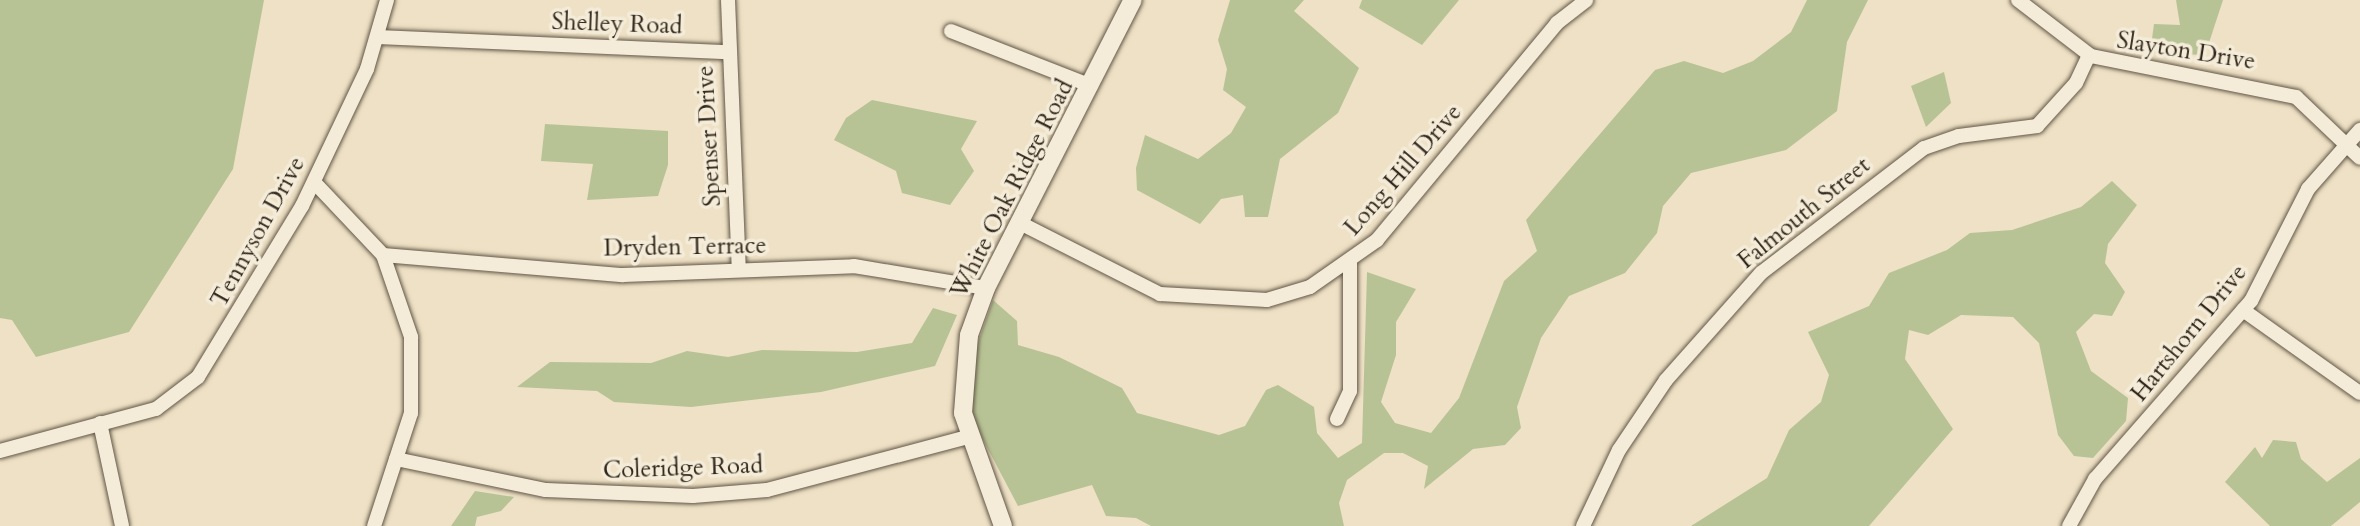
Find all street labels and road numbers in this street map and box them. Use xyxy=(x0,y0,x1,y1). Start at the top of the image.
street label: Shelley Road xyxy=(551,7,683,41)
street label: Slayton Drive xyxy=(2115,26,2257,76)
street label: Spenser Drive xyxy=(691,65,727,207)
street label: White Oak Ridge Road xyxy=(944,75,1080,303)
street label: Long Hill Drive xyxy=(1338,98,1468,242)
street label: Falmouth Street xyxy=(1732,151,1876,275)
street label: Tennyson Drive xyxy=(205,152,311,312)
street label: Dryden Terrace xyxy=(603,231,767,263)
street label: Hartshorn Drive xyxy=(2125,259,2253,407)
street label: Coleridge Road xyxy=(602,451,764,485)

